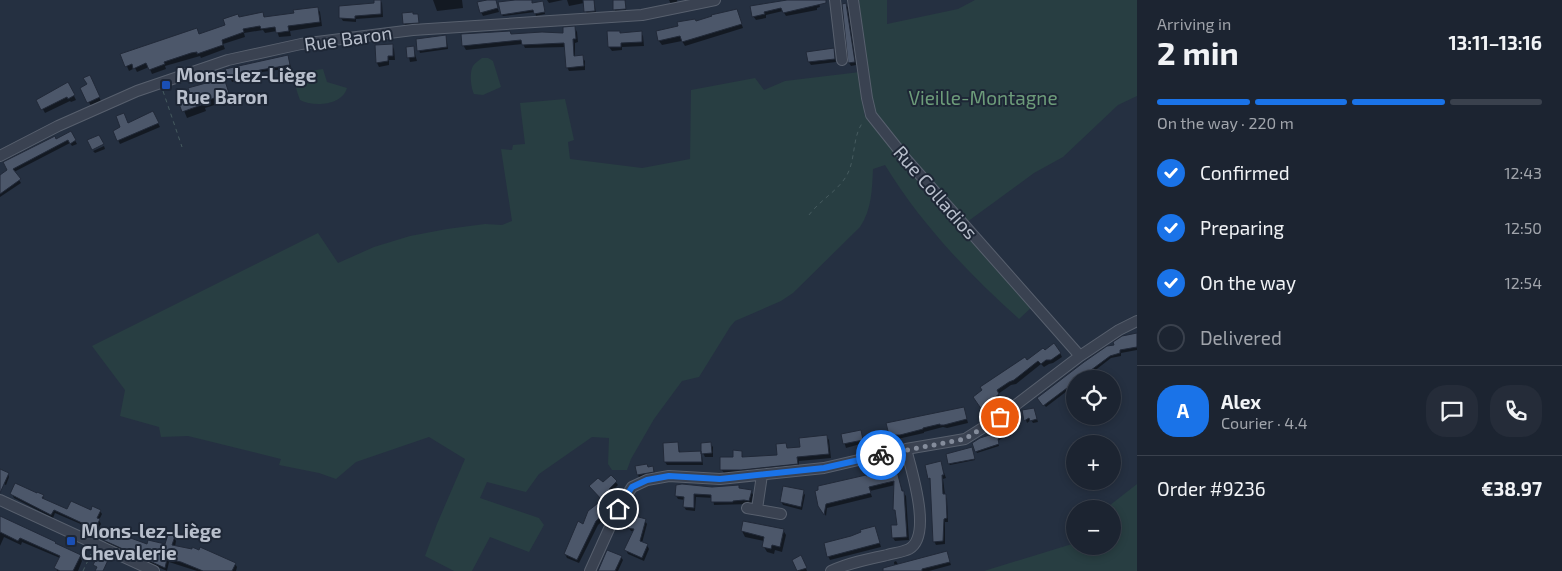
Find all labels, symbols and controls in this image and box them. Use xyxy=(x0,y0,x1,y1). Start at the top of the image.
text: Arriving in xyxy=(1157,14,1231,33)
street label: Rue Baron xyxy=(303,20,393,56)
text: 13:11–13:16 xyxy=(1448,31,1542,54)
text: 2 min xyxy=(1157,33,1239,71)
place label: Mons-lez-Liège Rue Baron xyxy=(176,63,317,108)
marker: Mons-lez-Liège Rue Baron xyxy=(160,79,172,91)
park label: Vieille-Montagne xyxy=(908,86,1058,109)
text: On the way · 220 m xyxy=(1157,113,1294,132)
street label: Rue Colladios xyxy=(889,141,983,243)
icon: check xyxy=(1157,159,1185,187)
text: Confirmed xyxy=(1200,161,1290,184)
text: 12:43 xyxy=(1504,163,1542,182)
icon: check xyxy=(1157,214,1185,242)
text: Preparing xyxy=(1200,216,1284,239)
text: 12:50 xyxy=(1505,218,1542,237)
icon: check xyxy=(1157,269,1185,297)
text: On the way xyxy=(1200,271,1296,294)
text: 12:54 xyxy=(1504,273,1542,292)
text: Delivered xyxy=(1200,326,1282,349)
map controls xyxy=(1066,370,1121,555)
button: locate xyxy=(1066,370,1121,425)
button: chat xyxy=(1426,385,1478,437)
button: phone xyxy=(1490,385,1542,437)
text: Alex xyxy=(1221,390,1261,413)
pin xyxy=(979,396,1021,438)
text: A xyxy=(1177,399,1189,422)
icon: bag xyxy=(986,403,1014,431)
text: Courier · 4.4 xyxy=(1221,413,1308,432)
courier xyxy=(856,430,906,480)
button: + xyxy=(1066,435,1121,490)
icon: bike xyxy=(867,441,895,469)
text: Order #9236 xyxy=(1157,477,1266,500)
text: €38.97 xyxy=(1481,477,1542,500)
pin xyxy=(597,488,639,530)
icon: home xyxy=(604,495,632,523)
button: − xyxy=(1066,500,1121,555)
place label: Mons-lez-Liège Chevalerie xyxy=(81,519,222,564)
marker: Mons-lez-Liège Chevalerie xyxy=(65,535,77,547)

